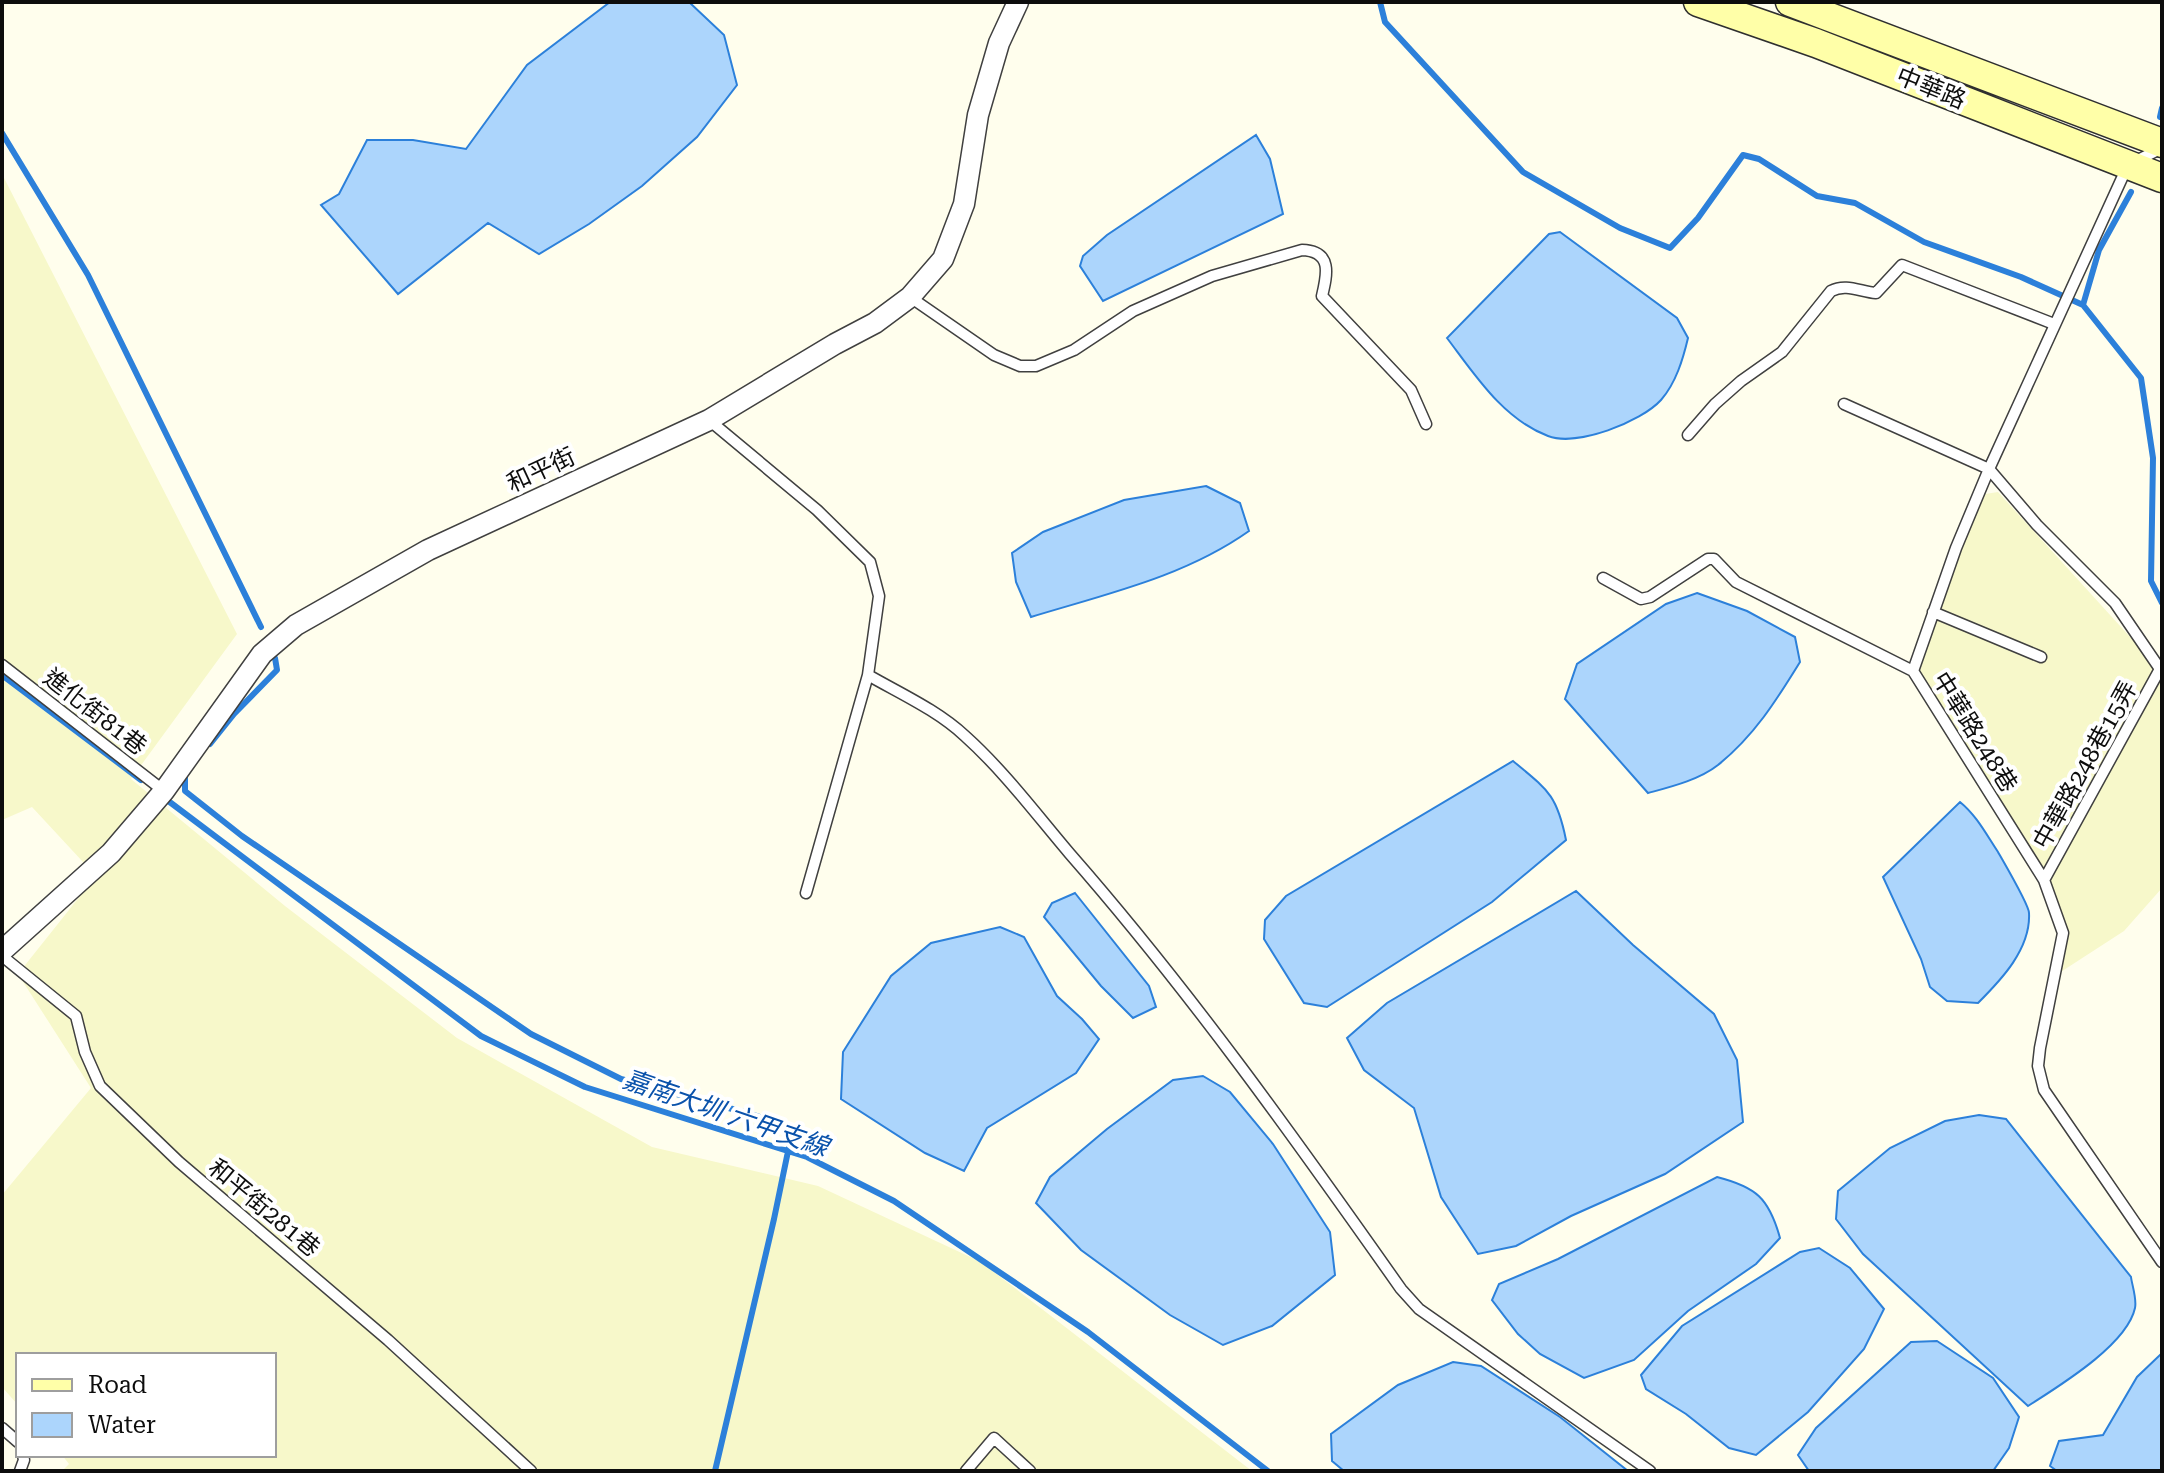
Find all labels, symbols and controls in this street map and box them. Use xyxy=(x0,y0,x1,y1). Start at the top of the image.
street label: 中華路 xyxy=(1892,62,1970,114)
street label: 和平街 xyxy=(502,442,580,498)
street label: 進化街81巷 xyxy=(38,663,152,761)
street label: 中華路248巷 xyxy=(1927,667,2023,797)
street label: 中華路248巷15弄 xyxy=(2027,676,2143,854)
water label: 嘉南大圳 六甲支線 xyxy=(620,1064,835,1163)
street label: 和平街281巷 xyxy=(203,1153,325,1263)
legend xyxy=(16,1353,276,1457)
text: Road xyxy=(88,1371,147,1399)
text: Water xyxy=(88,1411,156,1439)

